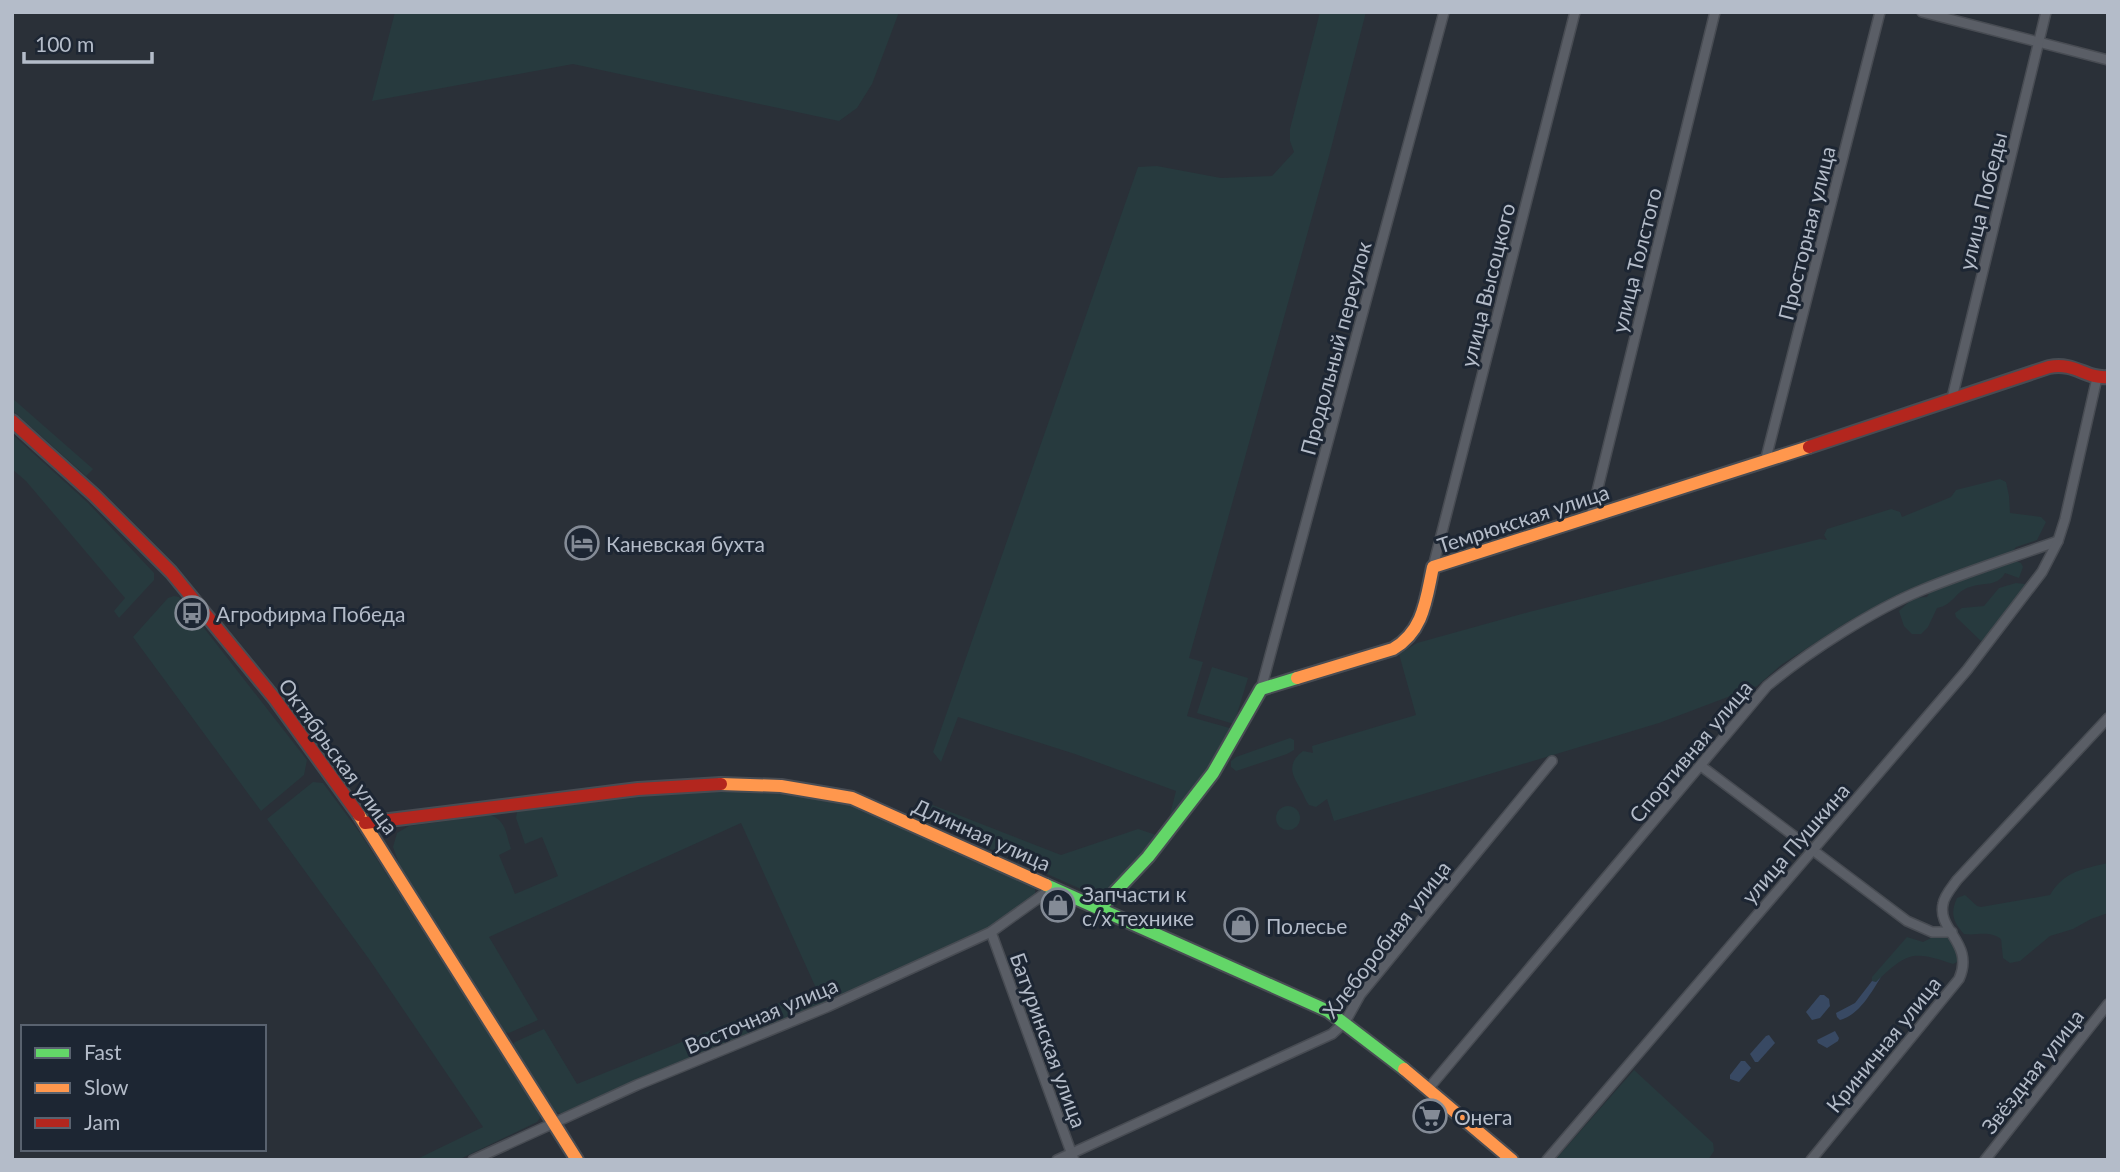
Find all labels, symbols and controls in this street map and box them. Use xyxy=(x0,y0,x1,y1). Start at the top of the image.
scale bar xyxy=(24,21,152,65)
text: 100 m xyxy=(35,31,94,56)
street label: улица Победы xyxy=(1953,129,2011,273)
street label: Просторная улица xyxy=(1772,144,1840,322)
street label: улица Толстого xyxy=(1606,185,1666,335)
street label: улица Высоцкого xyxy=(1455,200,1519,370)
street label: Продольный переулок xyxy=(1294,238,1376,458)
street label: Темрюкская улица xyxy=(1434,478,1612,558)
hotel icon: Каневская бухта xyxy=(563,524,601,562)
place label: Каневская бухта xyxy=(606,531,765,556)
bus stop icon: Агрофирма Победа xyxy=(173,594,211,632)
place label: Агрофирма Победа xyxy=(216,601,405,626)
street label: Октябрьская улица xyxy=(274,673,404,839)
street label: Спортивная улица xyxy=(1623,675,1757,827)
street label: улица Пушкина xyxy=(1736,778,1854,908)
street label: Длинная улица xyxy=(909,792,1055,876)
street label: Хлеборобная улица xyxy=(1317,855,1455,1023)
place label: Запчасти к с/х технике xyxy=(1082,881,1194,930)
shop icon: Запчасти к с/х технике xyxy=(1039,886,1077,924)
shop icon: Полесье xyxy=(1222,906,1260,944)
place label: Полесье xyxy=(1266,913,1347,938)
street label: Батуринская улица xyxy=(1006,949,1092,1131)
street label: Криничная улица xyxy=(1820,971,1946,1117)
street label: Восточная улица xyxy=(681,972,841,1058)
street label: Звёздная улица xyxy=(1976,1004,2088,1138)
legend xyxy=(21,1025,266,1151)
text: Fast xyxy=(84,1039,122,1064)
text: Slow xyxy=(84,1074,129,1099)
supermarket icon: Онега xyxy=(1411,1097,1449,1135)
place label: Онега xyxy=(1454,1104,1513,1129)
text: Jam xyxy=(84,1109,120,1134)

